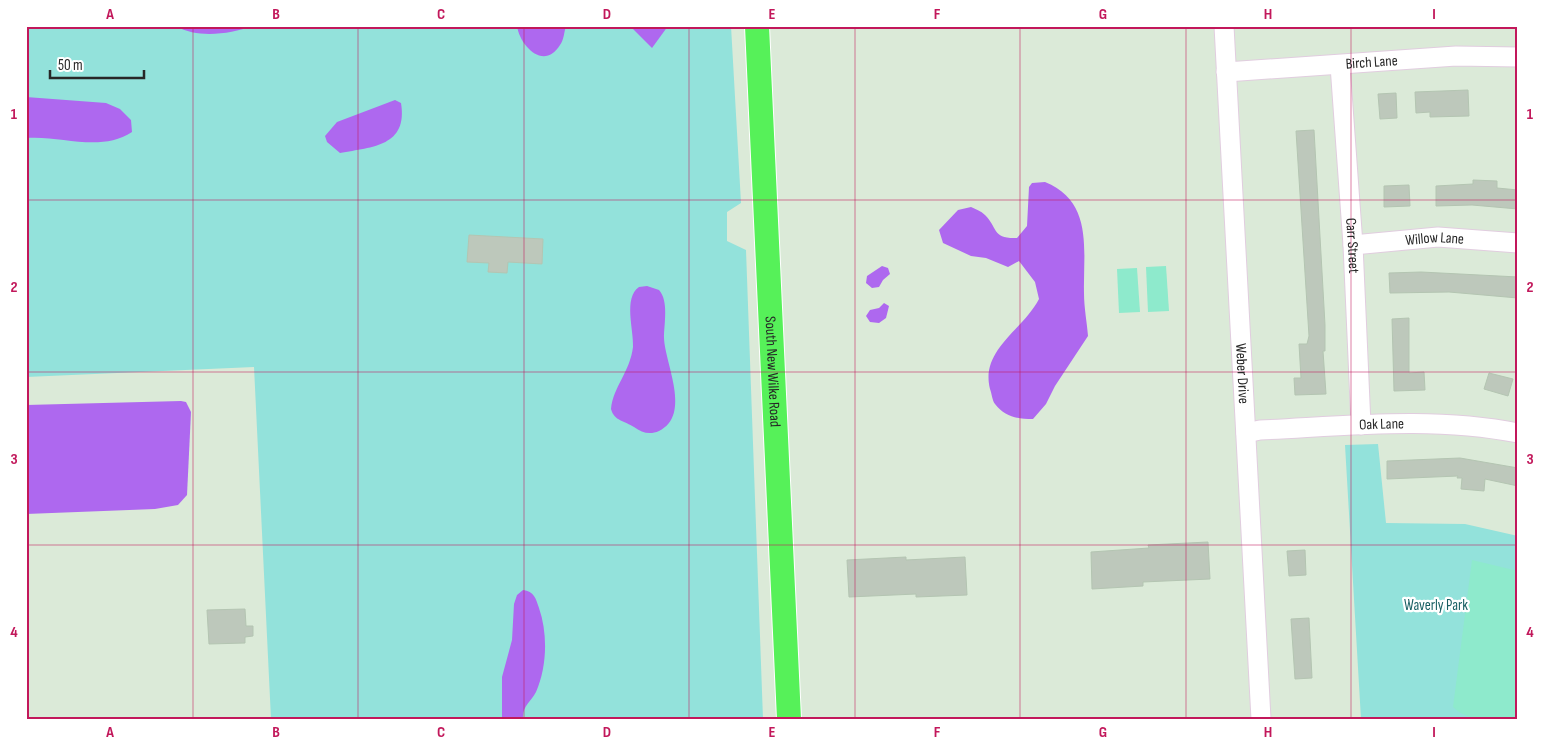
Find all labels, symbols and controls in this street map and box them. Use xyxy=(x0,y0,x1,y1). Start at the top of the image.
text: A xyxy=(105,5,114,24)
text: B xyxy=(272,5,280,24)
text: C xyxy=(437,5,445,24)
text: D xyxy=(603,5,611,24)
text: E xyxy=(769,5,776,24)
text: F xyxy=(934,5,941,24)
text: G xyxy=(1099,5,1107,24)
text: H xyxy=(1264,5,1272,24)
text: I xyxy=(1432,5,1436,24)
scale bar xyxy=(50,48,144,80)
street label: Birch Lane xyxy=(1345,51,1398,74)
text: 50 m xyxy=(58,56,83,75)
text: 1 xyxy=(11,105,18,124)
text: 1 xyxy=(1527,105,1534,124)
street label: Carr Street xyxy=(1341,217,1363,274)
street label: Willow Lane xyxy=(1404,228,1465,250)
text: 2 xyxy=(10,278,18,297)
text: 2 xyxy=(1526,278,1534,297)
street label: South New Wilke Road xyxy=(760,316,785,428)
street label: Weber Drive xyxy=(1231,343,1253,404)
street label: Oak Lane xyxy=(1359,414,1404,435)
text: 3 xyxy=(10,450,18,469)
text: 3 xyxy=(1526,450,1534,469)
park label: Waverly Park xyxy=(1404,596,1468,615)
text: 4 xyxy=(10,623,18,642)
text: 4 xyxy=(1526,623,1534,642)
text: A xyxy=(105,723,114,742)
text: B xyxy=(272,723,280,742)
text: C xyxy=(437,723,445,742)
text: D xyxy=(603,723,611,742)
text: E xyxy=(769,723,776,742)
text: F xyxy=(934,723,941,742)
text: G xyxy=(1099,723,1107,742)
text: H xyxy=(1264,723,1272,742)
text: I xyxy=(1432,723,1436,742)

